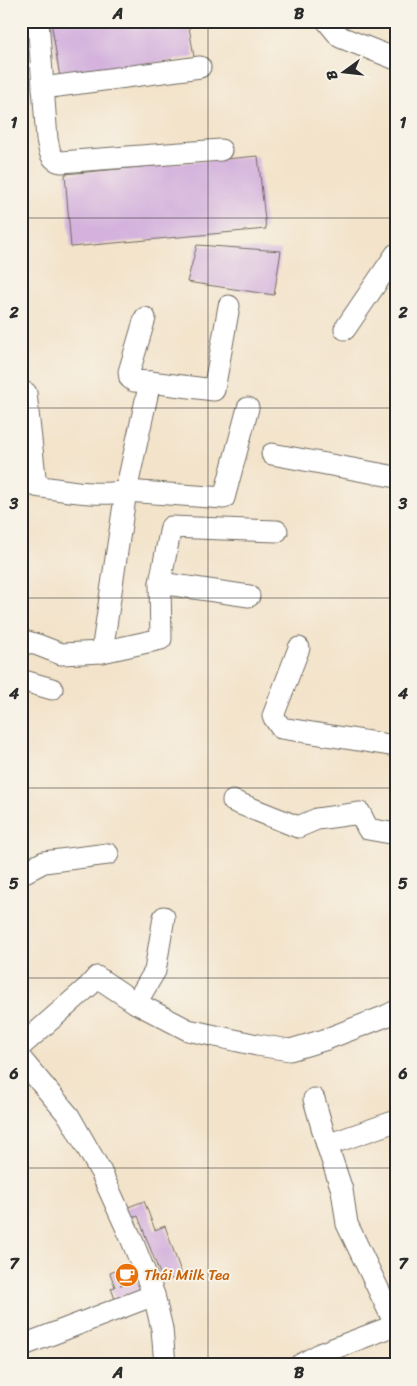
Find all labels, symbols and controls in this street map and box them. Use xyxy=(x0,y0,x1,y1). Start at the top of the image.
text: A xyxy=(112,0,123,28)
text: B xyxy=(294,0,305,28)
north arrow xyxy=(320,48,370,98)
text: B xyxy=(319,68,345,83)
text: 1 xyxy=(11,108,18,137)
text: 1 xyxy=(400,108,407,137)
text: 2 xyxy=(8,298,19,327)
text: 2 xyxy=(397,298,408,327)
text: 3 xyxy=(9,489,19,518)
text: 3 xyxy=(398,489,408,518)
text: 4 xyxy=(8,679,19,708)
text: 4 xyxy=(397,679,408,708)
text: 5 xyxy=(9,869,19,898)
text: 5 xyxy=(398,869,408,898)
text: 6 xyxy=(8,1059,19,1088)
text: 6 xyxy=(397,1059,408,1088)
text: 7 xyxy=(9,1249,20,1278)
text: 7 xyxy=(398,1249,409,1278)
cafe icon: Thái Milk Tea xyxy=(114,1262,140,1288)
place label: Thái Milk Tea xyxy=(144,1262,230,1288)
text: A xyxy=(112,1358,123,1386)
text: B xyxy=(294,1358,305,1386)

